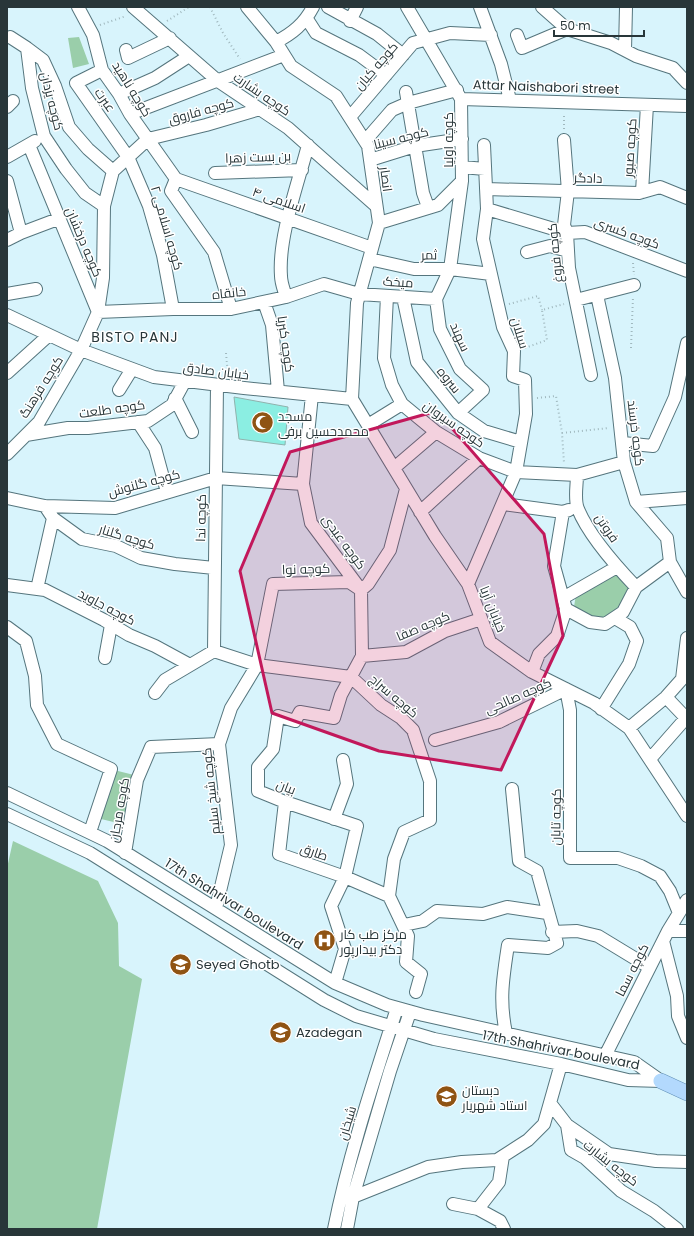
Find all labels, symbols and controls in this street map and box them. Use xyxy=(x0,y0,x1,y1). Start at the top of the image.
scale bar xyxy=(554,12,644,38)
text: 50 m xyxy=(560,17,591,34)
street label: کوچه کیان xyxy=(350,38,402,94)
street label: کوچه ناهید xyxy=(107,58,157,120)
street label: کوچه بشارت xyxy=(229,68,295,120)
street label: کوچه یزدان xyxy=(36,70,68,132)
street label: Attar Naishabori street xyxy=(473,75,620,99)
street label: عبرت xyxy=(90,84,120,116)
street label: کوچه فاروق xyxy=(166,93,236,129)
street label: کوچه اولیا xyxy=(439,112,458,168)
street label: کوچه صبور xyxy=(618,118,642,179)
street label: کوچه سینا xyxy=(371,122,431,154)
street label: بن بست زهرا xyxy=(225,146,291,168)
street label: انصار xyxy=(375,164,397,193)
street label: دادگر xyxy=(572,168,603,188)
street label: اسلامی ۴ xyxy=(250,182,308,218)
street label: کوچه اسلامی ۲ xyxy=(146,184,188,272)
street label: کوچه درخشان xyxy=(61,204,107,280)
street label: کوچه کسری xyxy=(592,212,662,254)
street label: کوچه فروغ xyxy=(542,222,568,284)
street label: ثمر xyxy=(420,245,438,265)
street label: میخک xyxy=(382,271,414,293)
street label: خانقاه xyxy=(211,282,247,304)
street label: کوچه کبریا xyxy=(273,314,299,374)
street label: سبلان xyxy=(506,315,534,351)
street label: سهند xyxy=(445,319,475,355)
district label: BISTO PANJ xyxy=(91,327,179,347)
street label: کوچه فرهنگ xyxy=(14,352,68,422)
street label: خیابان صادق xyxy=(182,358,250,384)
street label: سروه xyxy=(432,363,466,397)
street label: کوچه طلعت xyxy=(78,395,146,423)
street label: کوچه سیروان xyxy=(419,396,489,452)
street label: کوچه خرسند xyxy=(623,399,649,467)
place label: مسجد محمدحسین برفی xyxy=(278,407,369,441)
mosque icon: مسجد محمدحسین برفی xyxy=(249,410,275,436)
street label: کوچه گلنوش xyxy=(106,464,182,502)
street label: کوچه ندا xyxy=(191,494,211,542)
street label: فروتن xyxy=(590,510,624,546)
street label: کوچه عبدی xyxy=(318,511,370,573)
street label: کوچه گلنار xyxy=(96,519,157,555)
street label: کوچه نوا xyxy=(282,559,330,579)
street label: خیابان آریا xyxy=(475,583,511,635)
street label: کوچه جاوید xyxy=(75,584,139,630)
street label: کوچه صفا xyxy=(393,606,453,646)
street label: کوچه سراج xyxy=(365,670,423,722)
street label: کوچه صالحی xyxy=(482,673,554,719)
street label: کوچه شیخ سلیم xyxy=(197,747,225,835)
street label: بیان xyxy=(273,775,299,799)
street label: کوچه مرجان xyxy=(104,776,134,844)
street label: کوچه تابان xyxy=(546,788,566,846)
street label: طارق xyxy=(298,838,330,866)
street label: 17th Shahrivar boulevard xyxy=(161,854,307,954)
place label: مرکز طب کار دکتر بیدارپور xyxy=(339,925,407,959)
hospital icon: مرکز طب کار دکتر بیدارپور xyxy=(312,928,338,954)
street label: کوچه سما xyxy=(611,940,653,1000)
school or university icon: Seyed Ghotb xyxy=(168,951,194,977)
place label: Seyed Ghotb xyxy=(196,955,280,974)
school or university icon: Azadegan xyxy=(267,1019,293,1045)
place label: Azadegan xyxy=(296,1023,362,1042)
street label: 17th Shahrivar boulevard xyxy=(481,1025,641,1075)
place label: دبستان استاد شهریار xyxy=(461,1081,528,1115)
school or university icon: دبستان استاد شهریار xyxy=(433,1084,459,1110)
street label: شیخان xyxy=(333,1104,361,1142)
street label: کوچه بشارت xyxy=(579,1135,643,1191)

